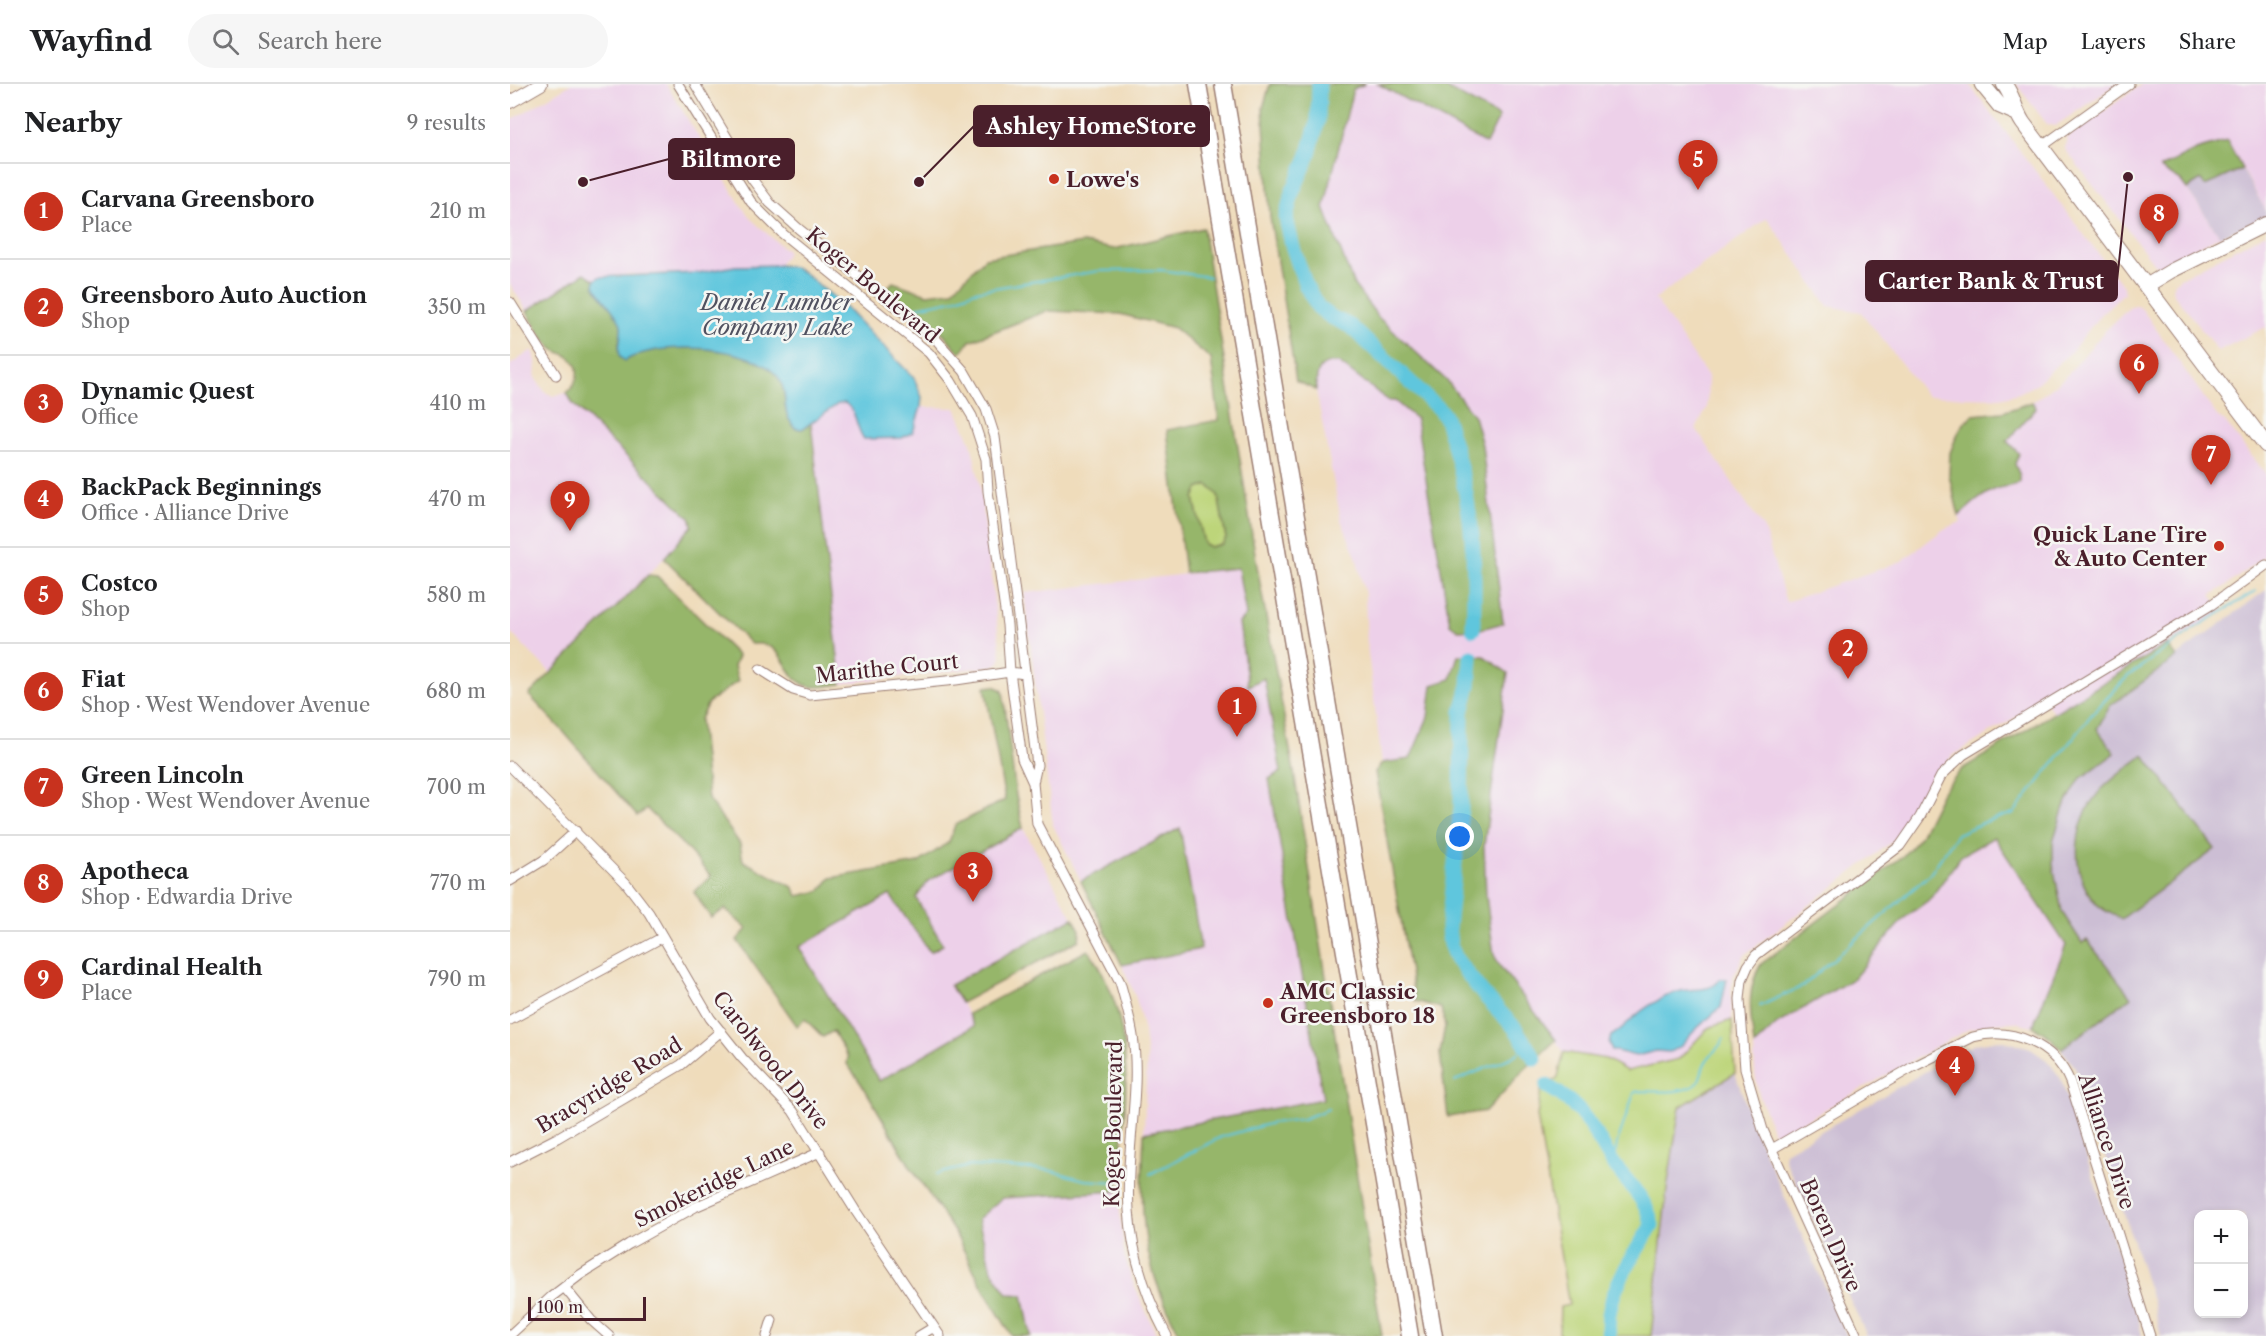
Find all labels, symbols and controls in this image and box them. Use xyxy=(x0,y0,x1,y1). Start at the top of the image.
search box xyxy=(188,14,608,68)
text: Wayfind xyxy=(30,24,152,58)
icon: search xyxy=(209,25,242,58)
text: Search here xyxy=(257,28,382,55)
text: Map xyxy=(2003,29,2048,54)
text: Layers xyxy=(2081,29,2146,54)
text: Share xyxy=(2179,29,2236,54)
callout: Ashley HomeStore xyxy=(974,106,1209,146)
text: Nearby xyxy=(24,107,122,139)
text: 9 results xyxy=(407,111,486,135)
text: Ashley HomeStore xyxy=(985,113,1196,140)
callout: Biltmore xyxy=(669,139,794,179)
pin: 5 xyxy=(1678,141,1718,190)
text: Biltmore xyxy=(681,146,781,173)
place label: Lowe's xyxy=(1066,167,1139,192)
marker: Lowe's xyxy=(1047,172,1061,186)
text: Carvana Greensboro xyxy=(81,186,315,213)
pin: 8 xyxy=(2140,194,2178,244)
text: 1 xyxy=(39,199,48,223)
text: 210 m xyxy=(429,199,486,223)
text: Place xyxy=(81,213,132,237)
street label: Koger Boulevard xyxy=(801,222,945,348)
callout: Carter Bank & Trust xyxy=(1866,261,2117,301)
text: Carter Bank & Trust xyxy=(1878,268,2104,295)
text: Greensboro Auto Auction xyxy=(81,282,367,309)
water label: Daniel Lumber Company Lake xyxy=(699,289,855,341)
text: 2 xyxy=(38,295,49,319)
text: 350 m xyxy=(428,295,486,319)
text: Shop xyxy=(81,309,130,333)
pin: 6 xyxy=(2120,344,2158,394)
text: Dynamic Quest xyxy=(81,378,254,405)
text: 3 xyxy=(38,391,49,415)
text: 410 m xyxy=(429,391,486,415)
text: Office xyxy=(81,405,139,429)
pin: 7 xyxy=(2192,436,2230,485)
text: BackPack Beginnings xyxy=(81,474,322,501)
pin: 9 xyxy=(550,482,590,531)
text: 4 xyxy=(38,487,49,511)
text: 470 m xyxy=(428,487,486,511)
text: Office · Alliance Drive xyxy=(81,501,289,525)
place label: Quick Lane Tire & Auto Center xyxy=(2033,522,2208,571)
marker: Quick Lane Tire & Auto Center xyxy=(2212,539,2226,553)
text: Costco xyxy=(81,570,158,597)
text: 5 xyxy=(38,583,49,607)
text: 580 m xyxy=(427,583,486,607)
text: Shop xyxy=(81,597,130,621)
pin: 2 xyxy=(1828,630,1868,679)
street label: Marithe Court xyxy=(814,648,960,688)
text: Fiat xyxy=(81,666,125,693)
text: 6 xyxy=(38,679,49,703)
text: 680 m xyxy=(426,679,486,703)
pin: 1 xyxy=(1218,688,1256,737)
text: Shop · West Wendover Avenue xyxy=(81,693,370,717)
text: Green Lincoln xyxy=(81,762,244,789)
text: 7 xyxy=(38,775,49,799)
text: 700 m xyxy=(427,775,486,799)
text: Shop · West Wendover Avenue xyxy=(81,789,370,813)
your location xyxy=(1445,822,1474,851)
pin: 3 xyxy=(954,852,992,902)
text: Apotheca xyxy=(81,858,189,885)
text: 8 xyxy=(37,871,50,895)
text: 770 m xyxy=(430,871,486,895)
text: Shop · Edwardia Drive xyxy=(81,885,293,909)
text: Cardinal Health xyxy=(81,954,263,981)
text: 9 xyxy=(38,967,49,991)
text: 790 m xyxy=(428,967,486,991)
place label: AMC Classic Greensboro 18 xyxy=(1279,979,1435,1028)
text: Place xyxy=(81,981,132,1005)
street label: Carolwood Drive xyxy=(708,986,834,1134)
marker: AMC Classic Greensboro 18 xyxy=(1261,996,1275,1010)
street label: Bracyridge Road xyxy=(532,1032,686,1138)
street label: Koger Boulevard xyxy=(1099,1040,1127,1207)
pin: 4 xyxy=(1936,1046,1974,1096)
street label: Alliance Drive xyxy=(2073,1069,2141,1212)
street label: Smokeridge Lane xyxy=(630,1134,798,1232)
street label: Boren Drive xyxy=(1795,1175,1867,1295)
map controls xyxy=(2194,1210,2248,1318)
button: + xyxy=(2194,1210,2248,1264)
button: − xyxy=(2194,1264,2248,1318)
scale bar xyxy=(528,1294,646,1322)
text: 100 m xyxy=(537,1297,583,1317)

